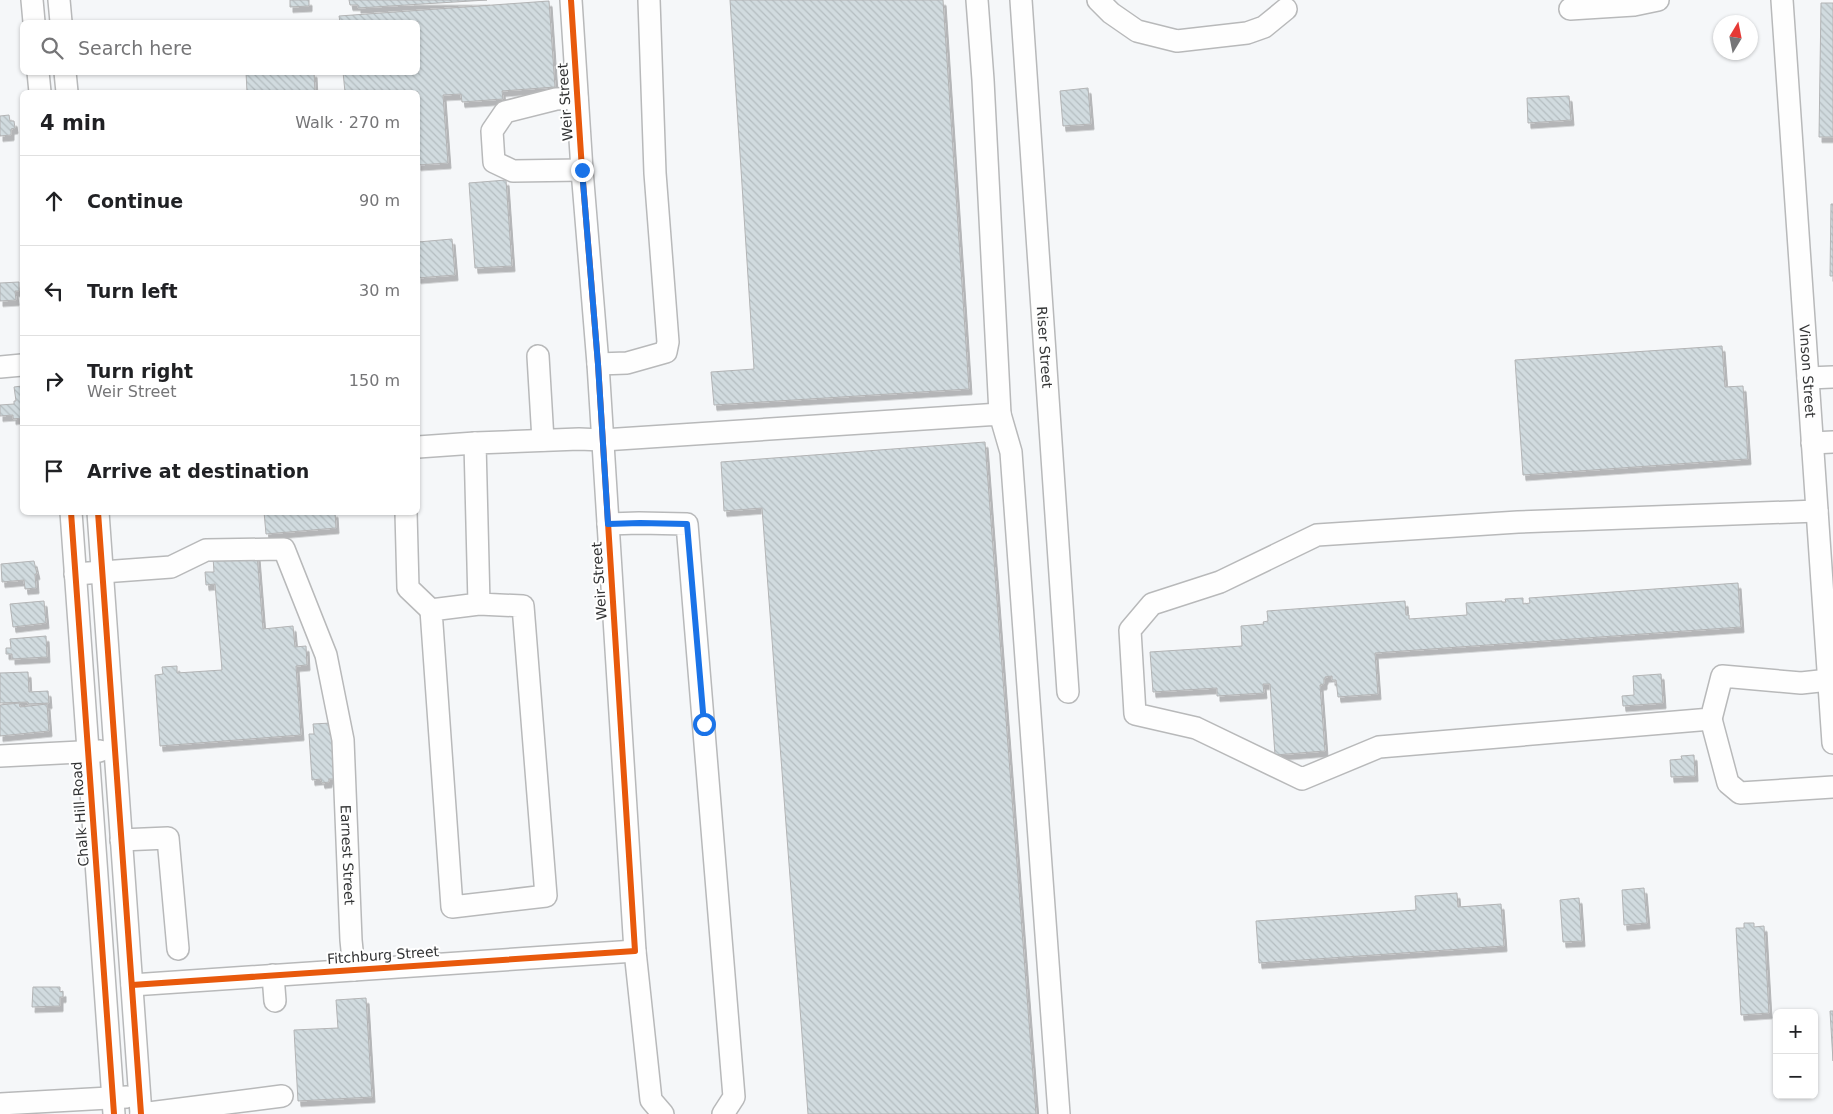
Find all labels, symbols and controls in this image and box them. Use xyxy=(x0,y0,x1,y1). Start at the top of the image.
north arrow xyxy=(1713,15,1758,60)
search box xyxy=(20,20,420,75)
icon: search xyxy=(38,34,66,62)
text: Search here xyxy=(78,37,192,59)
street label: Weir Street xyxy=(554,62,576,142)
text: 4 min xyxy=(40,111,106,135)
text: Walk · 270 m xyxy=(295,113,400,132)
route end xyxy=(571,159,594,182)
icon: ahead xyxy=(40,187,68,215)
text: Continue xyxy=(87,190,183,212)
text: 90 m xyxy=(359,191,400,210)
icon: left xyxy=(40,277,68,305)
text: Turn left xyxy=(87,280,178,302)
text: 30 m xyxy=(359,281,400,300)
street label: Riser Street xyxy=(1034,306,1055,389)
street label: Vinson Street xyxy=(1796,324,1819,419)
text: Turn right xyxy=(87,360,193,382)
icon: right xyxy=(40,367,68,395)
text: 150 m xyxy=(349,371,400,390)
text: Weir Street xyxy=(87,382,176,401)
icon: arrive xyxy=(40,457,68,485)
text: Arrive at destination xyxy=(87,460,309,482)
street label: Weir Street xyxy=(588,541,610,621)
route start xyxy=(693,713,716,736)
street label: Chalk Hill Road xyxy=(68,761,92,867)
street label: Earnest Street xyxy=(338,805,358,906)
street label: Fitchburg Street xyxy=(327,943,440,967)
map controls xyxy=(1773,1009,1818,1099)
button: + xyxy=(1773,1009,1818,1054)
button: − xyxy=(1773,1054,1818,1099)

